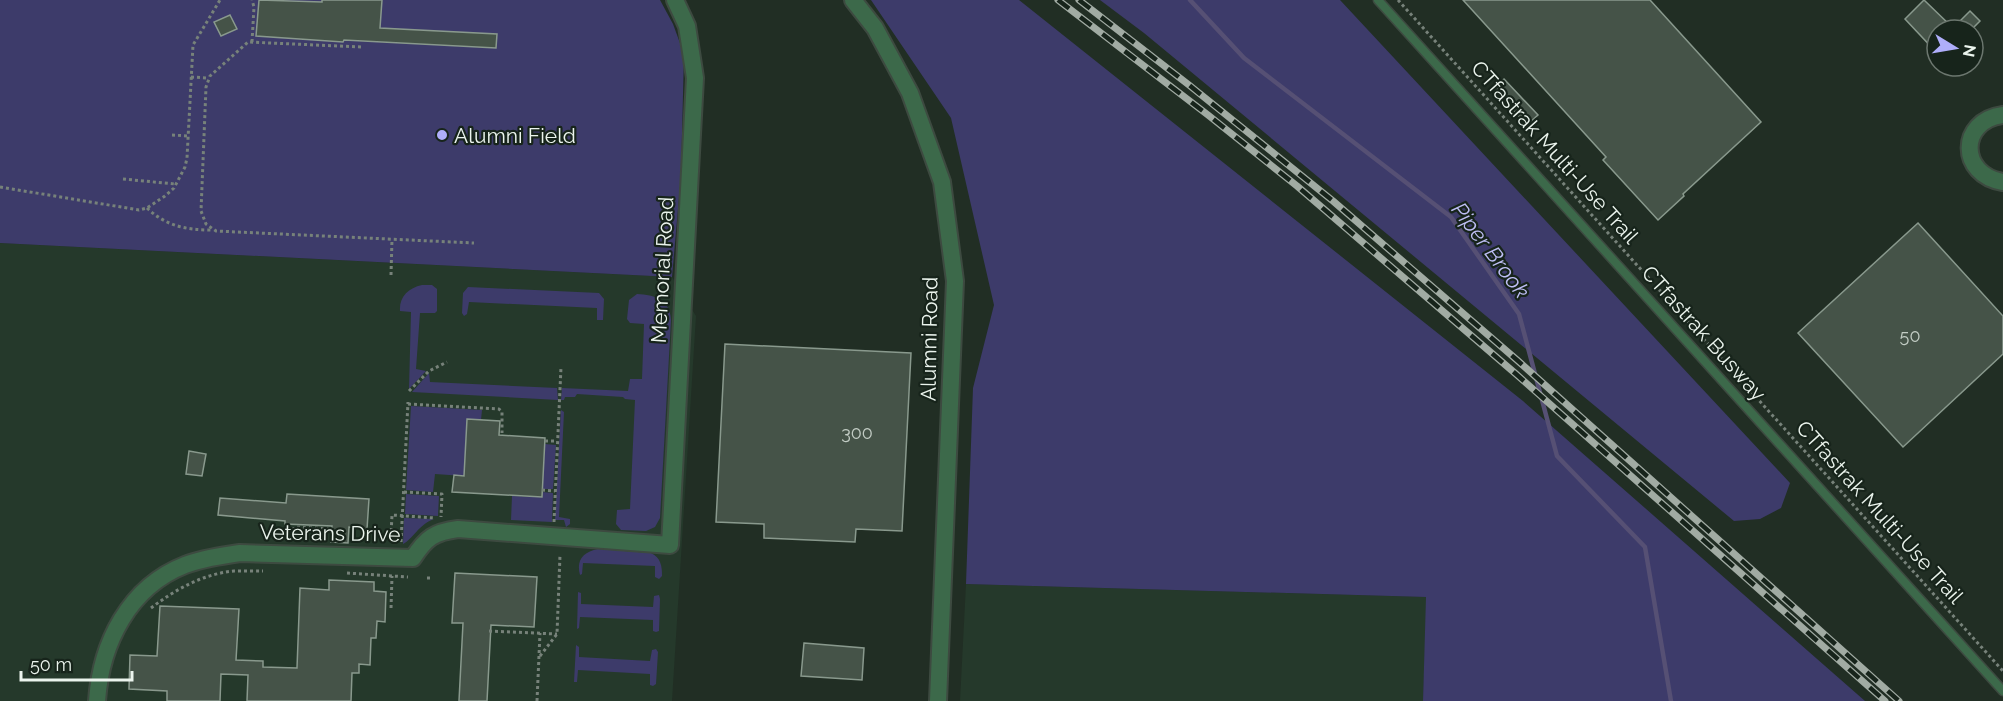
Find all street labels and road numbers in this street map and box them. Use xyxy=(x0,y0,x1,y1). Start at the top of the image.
street label: CTfastrak Multi-Use Trail xyxy=(1466,55,1644,249)
street label: Memorial Road xyxy=(646,196,678,344)
street label: CTfastrak Busway xyxy=(1637,260,1771,406)
street label: Alumni Road xyxy=(915,277,943,401)
street label: CTfastrak Multi-Use Trail xyxy=(1791,415,1969,609)
street label: Veterans Drive xyxy=(259,519,401,547)

